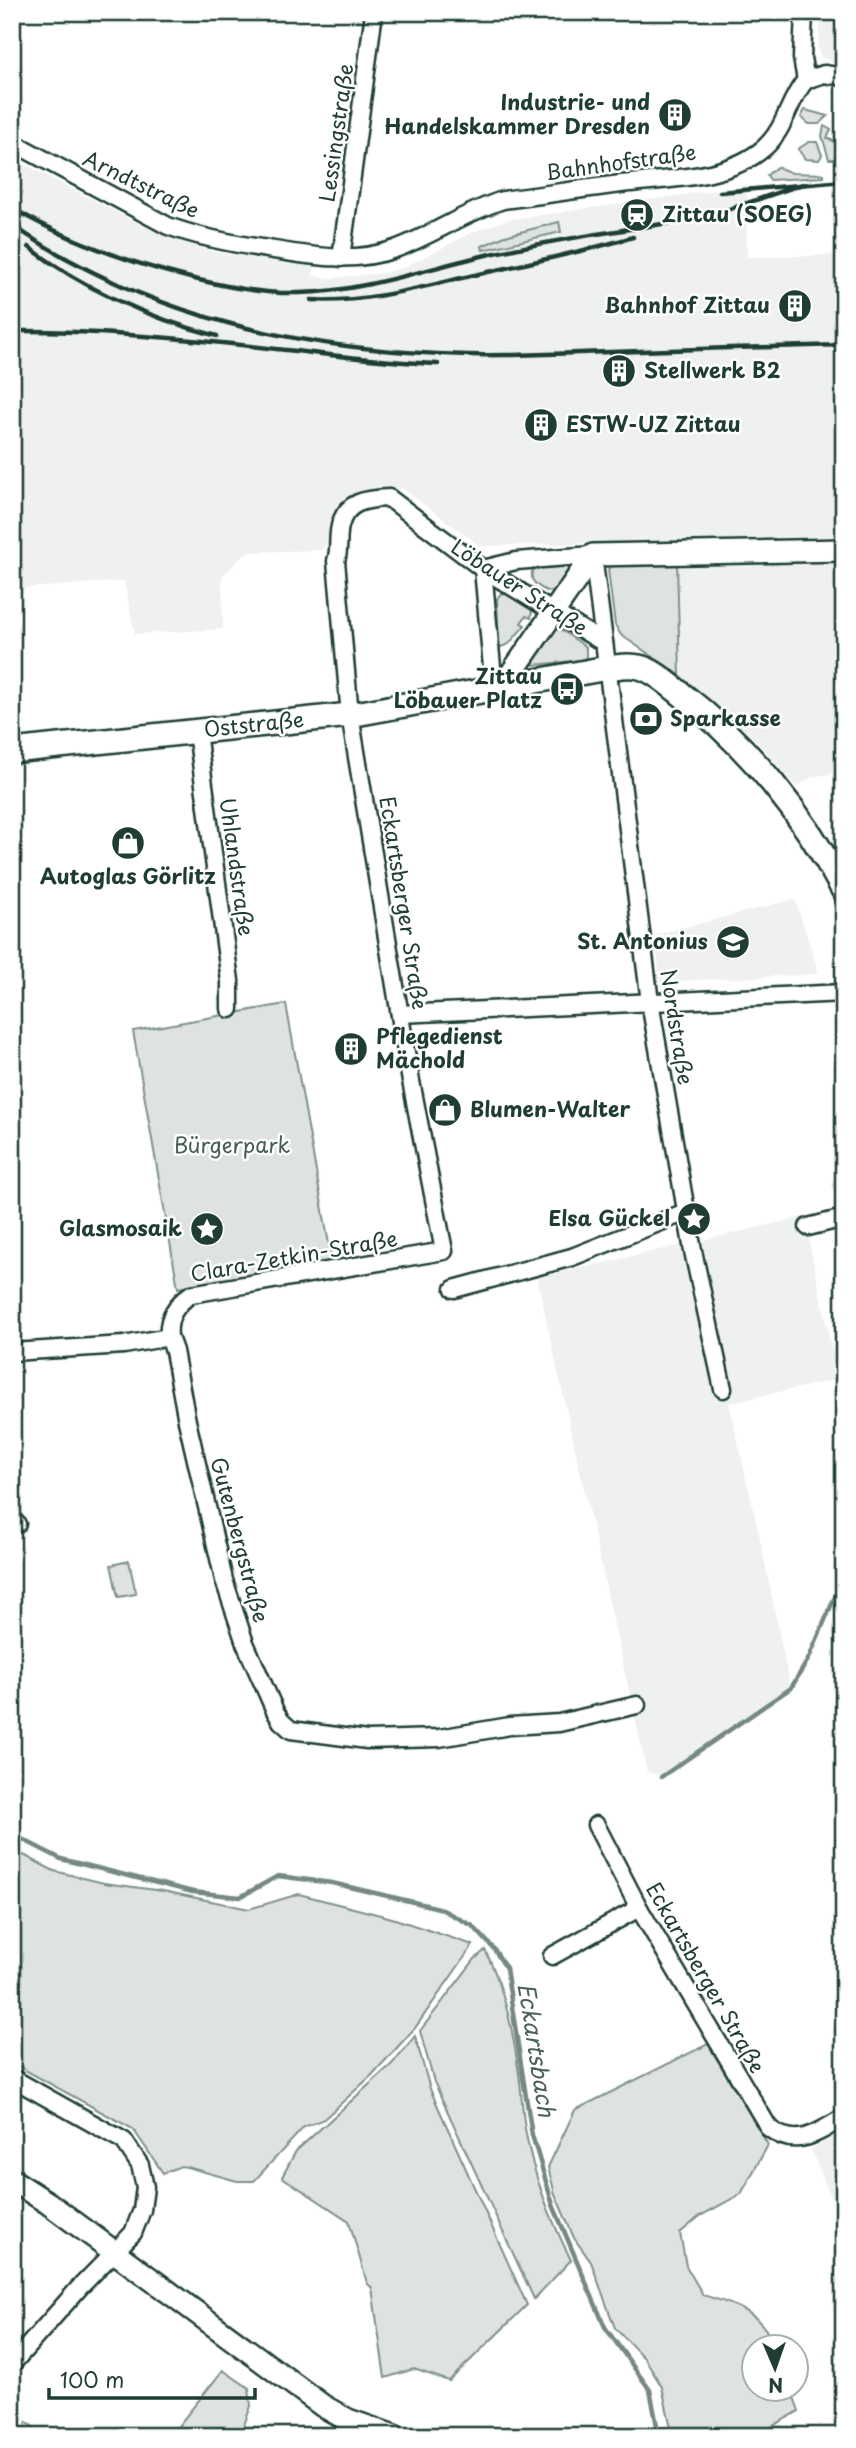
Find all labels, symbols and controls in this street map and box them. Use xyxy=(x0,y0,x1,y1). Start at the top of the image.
street label: Lessingstraße xyxy=(309,61,361,204)
place label: Industrie- und Handelskammer Dresden xyxy=(384,85,650,141)
building icon: Industrie- und Handelskammer Dresden xyxy=(656,96,694,134)
street label: Bahnhofstraße xyxy=(543,135,698,187)
street label: Arndtstraße xyxy=(78,141,206,225)
station icon: Zittau (SOEG) xyxy=(618,196,656,234)
place label: Zittau (SOEG) xyxy=(662,197,812,229)
building icon: Bahnhof Zittau xyxy=(776,287,814,325)
place label: Bahnhof Zittau xyxy=(605,288,770,320)
building icon: Stellwerk B2 xyxy=(600,352,638,390)
place label: Stellwerk B2 xyxy=(644,353,780,385)
building icon: ESTW-UZ Zittau xyxy=(522,406,560,444)
place label: ESTW-UZ Zittau xyxy=(566,407,741,439)
street label: Löbauer Straße xyxy=(445,530,595,643)
place label: Zittau Löbauer Platz xyxy=(394,659,542,715)
bus stop icon: Zittau Löbauer Platz xyxy=(548,670,586,708)
bank icon: Sparkasse xyxy=(627,700,665,738)
place label: Sparkasse xyxy=(670,701,781,733)
street label: Oststraße xyxy=(202,702,305,744)
street label: Eckartsberger Straße xyxy=(372,794,438,1011)
street label: Uhlandstraße xyxy=(212,796,264,938)
shop icon: Autoglas Görlitz xyxy=(109,824,147,862)
place label: Autoglas Görlitz xyxy=(40,859,216,891)
school or university icon: St. Antonius xyxy=(714,923,752,961)
place label: St. Antonius xyxy=(577,924,708,956)
street label: Nordstraße xyxy=(653,967,703,1087)
place label: Pflegedienst Mächold xyxy=(376,1019,503,1075)
building icon: Pflegedienst Mächold xyxy=(332,1030,370,1068)
shop icon: Blumen-Walter xyxy=(426,1091,464,1129)
place label: Blumen-Walter xyxy=(470,1092,630,1124)
park label: Bürgerpark xyxy=(174,1128,291,1160)
place icon: Elsa Gückel xyxy=(675,1200,713,1238)
place label: Elsa Gückel xyxy=(549,1201,670,1233)
place icon: Glasmosaik xyxy=(188,1210,226,1248)
place label: Glasmosaik xyxy=(59,1211,182,1243)
street label: Clara-Zetkin-Straße xyxy=(188,1221,400,1289)
street label: Gutenbergstraße xyxy=(203,1453,278,1626)
street label: Eckartsberger Straße xyxy=(639,1876,774,2078)
water label: Eckartsbach xyxy=(510,1980,565,2120)
north arrow xyxy=(740,2332,810,2402)
scale bar xyxy=(49,2357,256,2401)
text: 100 m xyxy=(60,2363,124,2395)
text: N xyxy=(768,2372,784,2400)

